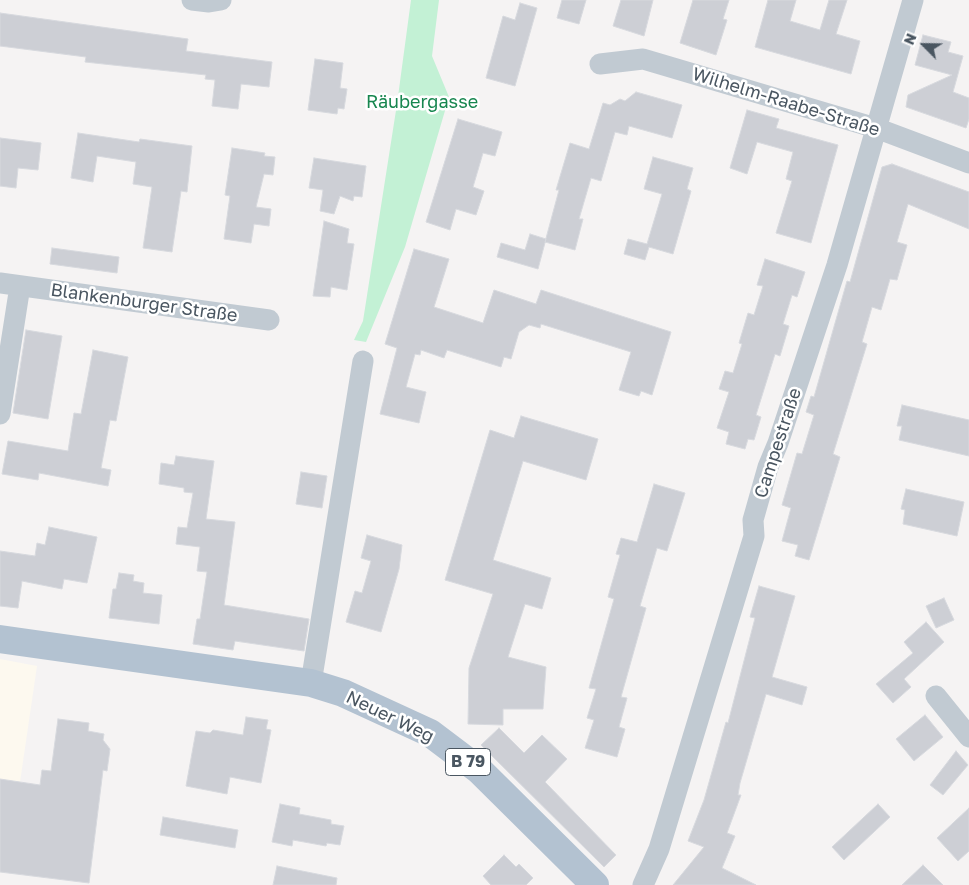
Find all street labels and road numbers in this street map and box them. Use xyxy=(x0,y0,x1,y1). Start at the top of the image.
street label: Wilhelm-Raabe-Straße xyxy=(690,63,882,141)
street label: Blankenburger Straße xyxy=(49,279,239,327)
street label: Campestraße xyxy=(750,385,806,501)
street label: Neuer Weg xyxy=(343,686,437,748)
road number: B 79 xyxy=(446,749,490,776)

